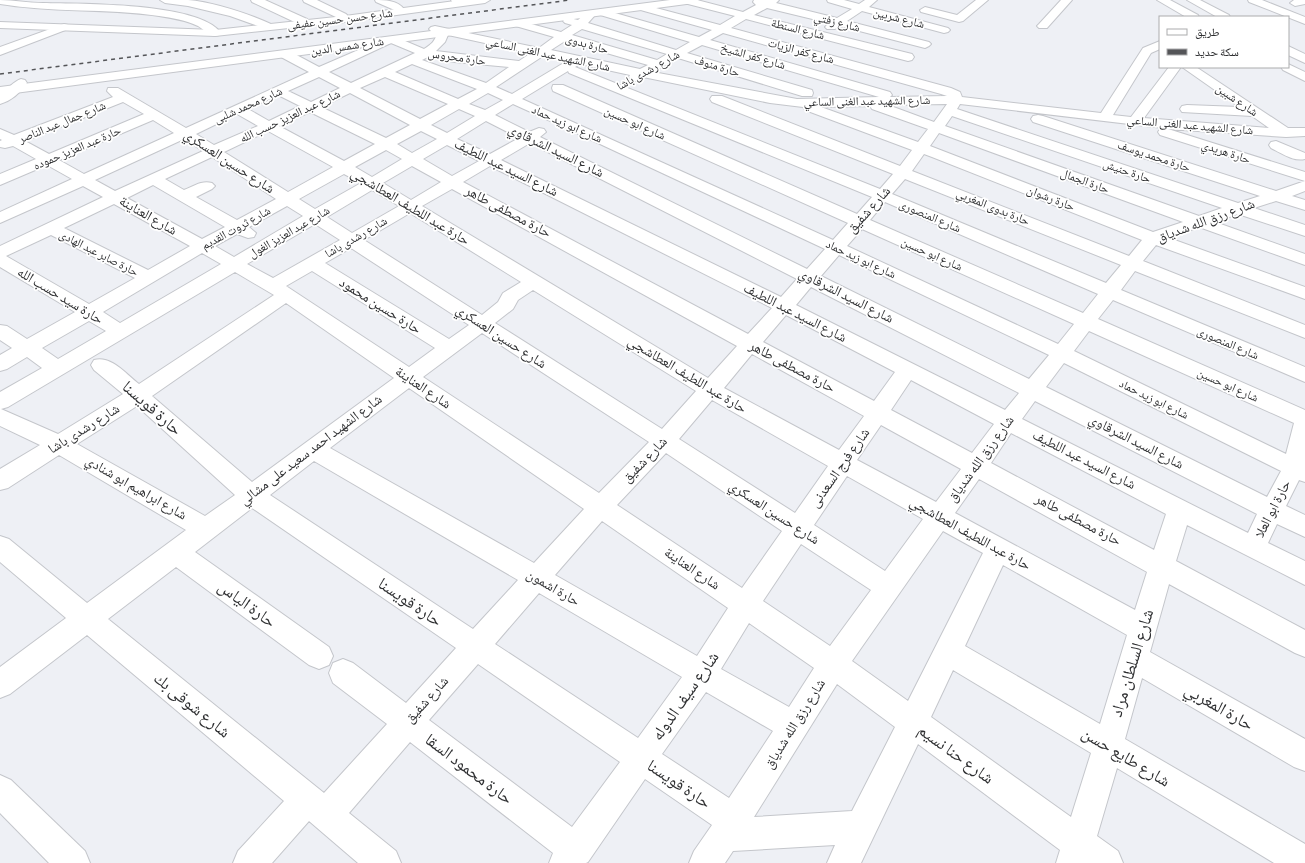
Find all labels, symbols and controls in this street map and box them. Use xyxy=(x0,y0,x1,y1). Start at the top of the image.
street label: شارع شربين xyxy=(872,6,926,32)
street label: شارع حسن حسين عفيفى xyxy=(287,7,394,33)
street label: شارع زفتي xyxy=(812,10,861,37)
legend xyxy=(1159,16,1289,68)
street label: شارع السنطة xyxy=(770,17,826,43)
text: طريق xyxy=(1195,26,1220,39)
street label: حارة بدوى xyxy=(564,32,610,57)
street label: شارع شمس الدين xyxy=(309,35,385,59)
street label: شارع الشهيد عبد الغنى الساعي xyxy=(484,35,611,77)
street label: شارع كفر الزيات xyxy=(766,36,835,68)
street label: شارع كفر الشيخ xyxy=(719,41,787,73)
text: سكة حديد xyxy=(1195,46,1239,59)
street label: حارة محروس xyxy=(427,47,487,68)
street label: شارع رشدى باشا xyxy=(615,48,682,94)
street label: حارة منوف xyxy=(693,53,742,79)
street label: شارع شبين xyxy=(1213,82,1260,120)
street label: شارع محمد شلبى xyxy=(212,85,285,127)
street label: شارع عبد العزيز حسب الله xyxy=(238,87,343,146)
street label: شارع الشهيد عبد الغنى الساعي xyxy=(804,94,931,112)
street label: شارع جمال عبد الناصر xyxy=(16,99,108,147)
street label: شارع ابو زيد حماد xyxy=(529,103,604,147)
street label: شارع ابو حسين xyxy=(602,104,667,144)
street label: شارع الشهيد عبد الغنى الساعي xyxy=(1126,114,1254,141)
street label: شارع السيد الشرقاوي xyxy=(504,122,606,183)
street label: حارة عبد العزيز حموده xyxy=(32,124,123,173)
street label: شارع حسين العسكري xyxy=(179,128,277,199)
street label: شارع السيد عبد اللطيف xyxy=(451,137,560,201)
street label: حارة محمد يوسف xyxy=(1116,139,1192,175)
street label: حارة هريدي xyxy=(1199,139,1252,169)
street label: حارة حنيش xyxy=(1101,157,1153,186)
street label: حارة عبد اللطيف العطاشجي xyxy=(346,166,472,251)
street label: حارة الجمال xyxy=(1059,167,1111,196)
street label: حارة مصطفى طاهر xyxy=(461,183,553,241)
street label: حارة رشوان xyxy=(1025,183,1077,214)
street label: شارع شفيق xyxy=(845,184,895,237)
street label: حارة بدوى المغربي xyxy=(953,187,1032,231)
street label: شارع العناينة xyxy=(116,194,179,240)
street label: شارع رزق الله شدياق xyxy=(1155,197,1257,247)
street label: شارع المنصورى xyxy=(897,198,963,236)
street label: شارع ثروت القديم xyxy=(200,204,274,254)
street label: شارع عبد العزيز الغول xyxy=(246,204,333,262)
street label: شارع رشدى باشا xyxy=(323,214,390,261)
street label: حارة صابر عبد الهادى xyxy=(57,228,141,280)
street label: شارع ابو حسين xyxy=(899,235,964,275)
street label: شارع ابو زيد حماد xyxy=(823,238,898,282)
street label: حارة سيد حسب الله xyxy=(14,265,105,328)
street label: شارع السيد الشرقاوي xyxy=(795,266,896,329)
street label: حارة حسين محمود xyxy=(336,275,423,338)
street label: شارع السيد عبد اللطيف xyxy=(740,281,849,347)
street label: شارع حسين العسكري xyxy=(451,303,549,374)
street label: شارع المنصورى xyxy=(1195,325,1261,363)
street label: حارة عبد اللطيف العطاشجي xyxy=(623,334,749,419)
street label: حارة مصطفى طاهر xyxy=(745,338,837,396)
street label: شارع العناينة xyxy=(391,364,453,413)
street label: شارع ابو حسين xyxy=(1195,366,1260,406)
street label: شارع ابو زيد حماد xyxy=(1117,377,1191,423)
street label: حارة قويسنا xyxy=(118,378,185,439)
street label: شارع الشهيد احمد سعيد على مشالي xyxy=(237,392,387,511)
street label: شارع رشدى باشا xyxy=(46,402,123,458)
street label: شارع السيد الشرقاوي xyxy=(1085,412,1186,475)
street label: شارع رزق الله شدياق xyxy=(945,413,1018,506)
street label: شارع فرج السعدنى xyxy=(808,426,874,511)
street label: شارع السيد عبد اللطيف xyxy=(1029,428,1138,494)
street label: شارع شفيق xyxy=(620,434,671,487)
street label: شارع ابراهيم ابو شنادي xyxy=(81,453,189,526)
street label: حارة ابو العلا xyxy=(1253,478,1294,541)
street label: شارع حسين العسكري xyxy=(724,479,822,550)
street label: حارة مصطفى طاهر xyxy=(1031,491,1123,549)
street label: حارة عبد اللطيف العطاشجي xyxy=(905,495,1033,576)
street label: شارع العناينة xyxy=(660,545,722,594)
street label: حارة اشمون xyxy=(523,567,582,610)
street label: حارة قويسنا xyxy=(374,575,445,631)
street label: حارة الياس xyxy=(214,578,279,632)
street label: شارع السلطان مراد xyxy=(1108,607,1159,720)
street label: شارع سيف الدوله xyxy=(648,648,724,745)
street label: شارع شوقى بك xyxy=(149,669,234,743)
street label: شارع شفيق xyxy=(403,674,453,727)
street label: شارع رزق الله شدياق xyxy=(762,677,830,772)
street label: حارة المغربي xyxy=(1179,681,1256,738)
street label: شارع حنا نسيم xyxy=(913,721,997,789)
street label: شارع طايع حسن xyxy=(1077,724,1173,792)
street label: حارة محمود السقا xyxy=(421,731,516,808)
street label: حارة قويسنا xyxy=(643,757,714,813)

